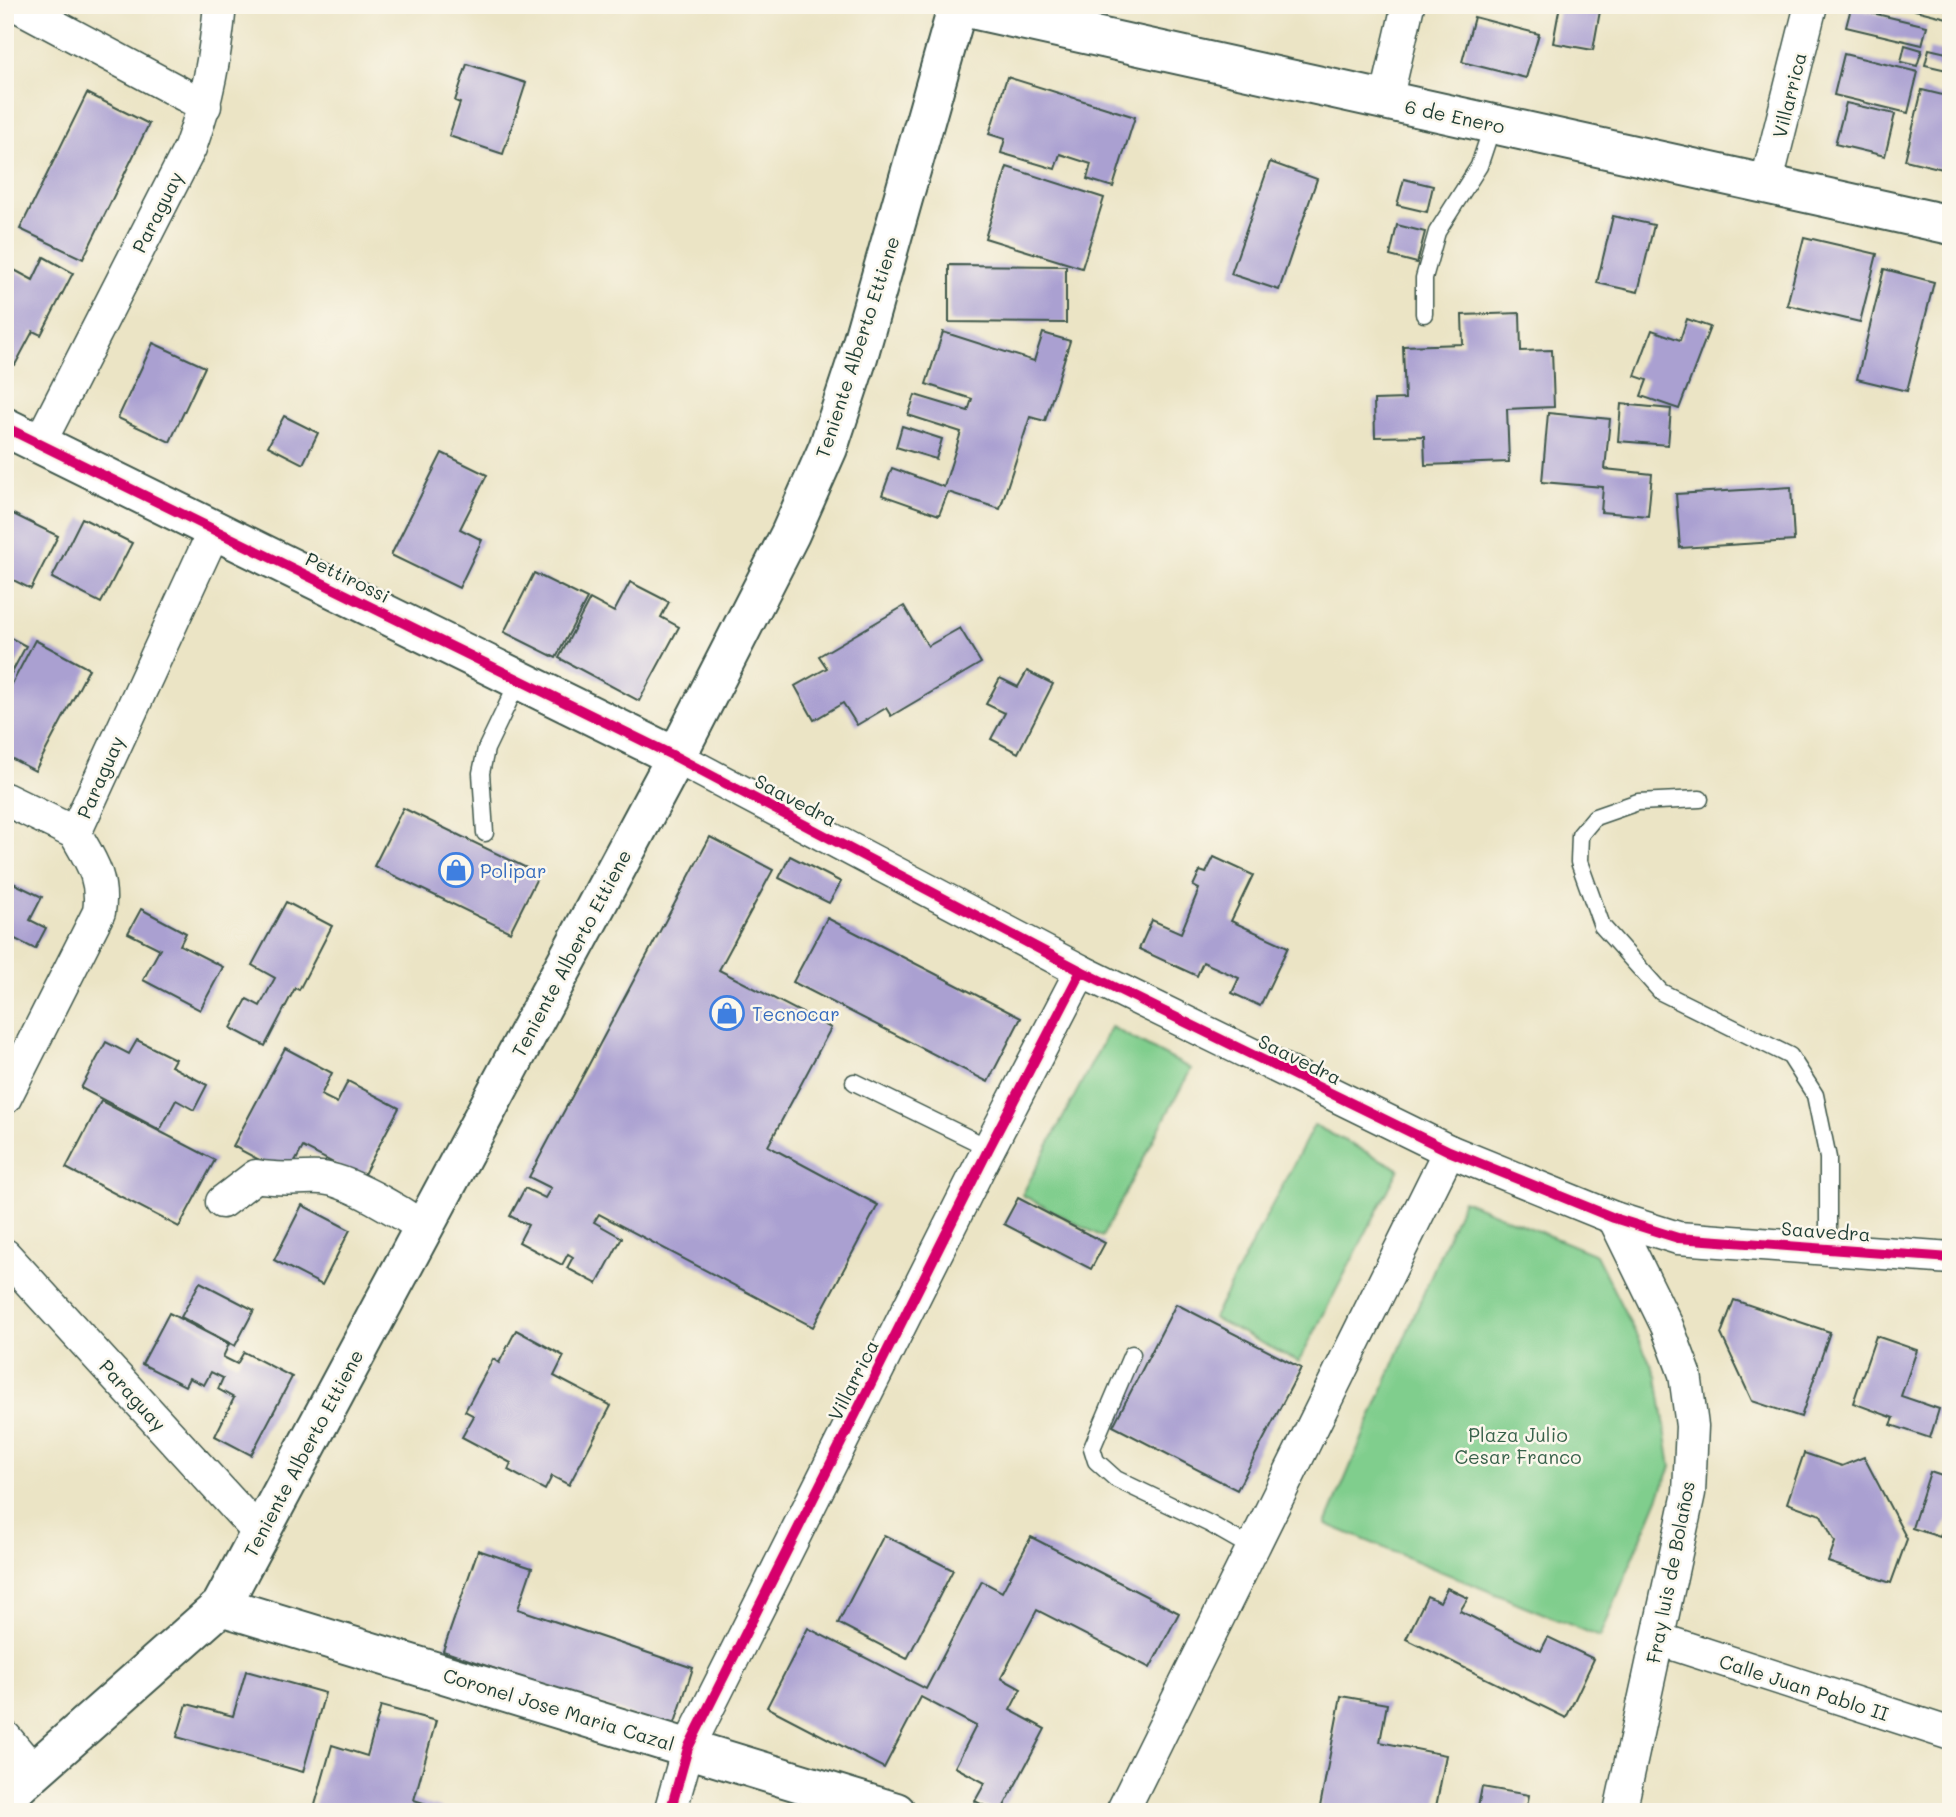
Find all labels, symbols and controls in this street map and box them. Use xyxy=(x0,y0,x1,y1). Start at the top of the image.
street label: Villarrica xyxy=(1766,50,1812,140)
street label: 6 de Enero xyxy=(1403,93,1507,139)
street label: Paraguay xyxy=(126,167,188,257)
street label: Teniente Alberto Ettiene xyxy=(809,233,905,461)
street label: Pettirossi xyxy=(302,546,394,608)
street label: Paraguay xyxy=(71,732,129,822)
street label: Saavedra xyxy=(751,768,841,832)
street label: Teniente Alberto Ettiene xyxy=(506,845,636,1061)
shop icon: Polipar xyxy=(437,851,475,889)
place label: Polipar xyxy=(480,858,547,883)
shop icon: Tecnocar xyxy=(708,994,746,1032)
place label: Tecnocar xyxy=(752,1001,840,1026)
street label: Saavedra xyxy=(1254,1028,1346,1090)
street label: Saavedra xyxy=(1780,1215,1872,1247)
street label: Villarrica xyxy=(822,1335,884,1425)
street label: Teniente Alberto Ettiene xyxy=(238,1345,368,1561)
street label: Paraguay xyxy=(94,1354,172,1436)
park label: Plaza Julio Cesar Franco xyxy=(1455,1422,1581,1469)
street label: Fray luis de Bolaños xyxy=(1640,1479,1700,1665)
street label: Calle Juan Pablo II xyxy=(1716,1648,1892,1726)
street label: Coronel Jose Maria Cazal xyxy=(440,1662,678,1756)

